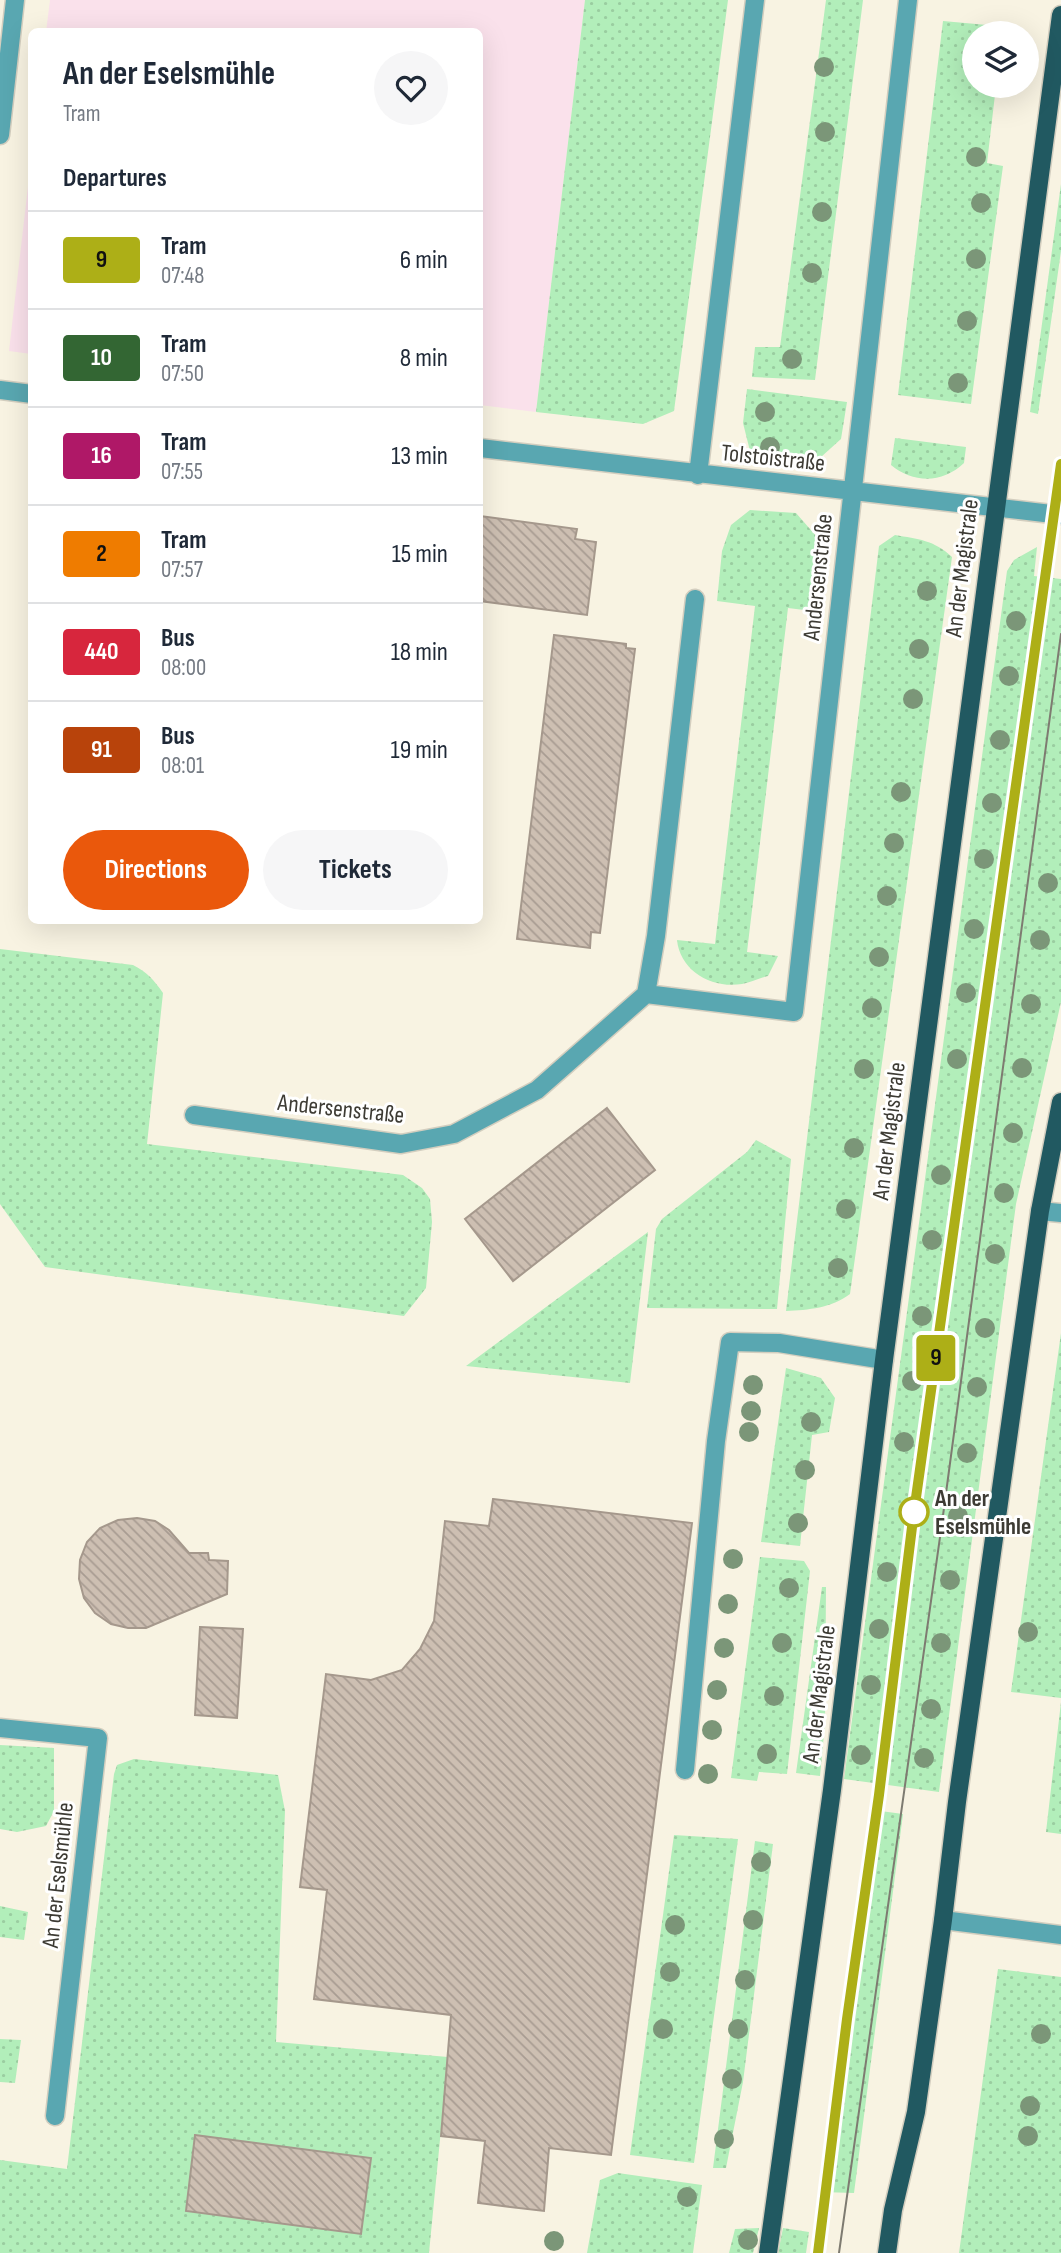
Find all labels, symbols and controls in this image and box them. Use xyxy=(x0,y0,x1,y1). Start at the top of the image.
map controls xyxy=(962,21,1039,98)
button: layers xyxy=(962,21,1039,98)
button: heart xyxy=(374,51,448,125)
text: An der Eselsmühle xyxy=(63,54,275,94)
text: Tram xyxy=(63,100,101,128)
text: Departures xyxy=(63,163,167,194)
text: Tram xyxy=(161,231,206,262)
text: 9 xyxy=(96,245,107,274)
text: 6 min xyxy=(400,245,448,276)
text: 07:48 xyxy=(161,262,204,290)
text: Tram xyxy=(161,329,206,360)
text: 10 xyxy=(91,343,112,372)
text: 8 min xyxy=(400,343,448,374)
text: 07:50 xyxy=(161,360,204,388)
text: Tram xyxy=(161,427,206,458)
street label: Tolstoistraße xyxy=(720,438,826,478)
text: 16 xyxy=(91,441,112,470)
text: 13 min xyxy=(391,441,448,472)
text: 07:55 xyxy=(161,458,203,486)
street label: An der Magistrale xyxy=(939,497,985,640)
street label: Andersenstraße xyxy=(797,512,839,643)
text: Tram xyxy=(161,525,206,556)
text: 2 xyxy=(96,539,107,568)
text: 15 min xyxy=(392,539,448,570)
text: 07:57 xyxy=(161,556,203,584)
text: Bus xyxy=(161,623,195,654)
text: 440 xyxy=(85,637,118,666)
text: 18 min xyxy=(391,637,448,668)
text: 08:00 xyxy=(161,654,206,682)
text: Bus xyxy=(161,721,195,752)
text: 91 xyxy=(91,735,112,764)
text: 19 min xyxy=(391,735,448,766)
text: 08:01 xyxy=(161,752,204,780)
button: Directions xyxy=(63,830,249,910)
button: Tickets xyxy=(263,830,448,910)
street label: An der Magistrale xyxy=(866,1060,912,1203)
street label: Andersenstraße xyxy=(275,1088,406,1130)
line badge: 9 xyxy=(913,1335,959,1381)
text: 9 xyxy=(930,1343,942,1372)
place label: An der Eselsmühle xyxy=(934,1484,1031,1541)
marker: An der Eselsmühle xyxy=(899,1497,929,1527)
street label: An der Magistrale xyxy=(796,1623,842,1766)
street label: An der Eselsmühle xyxy=(36,1801,80,1950)

